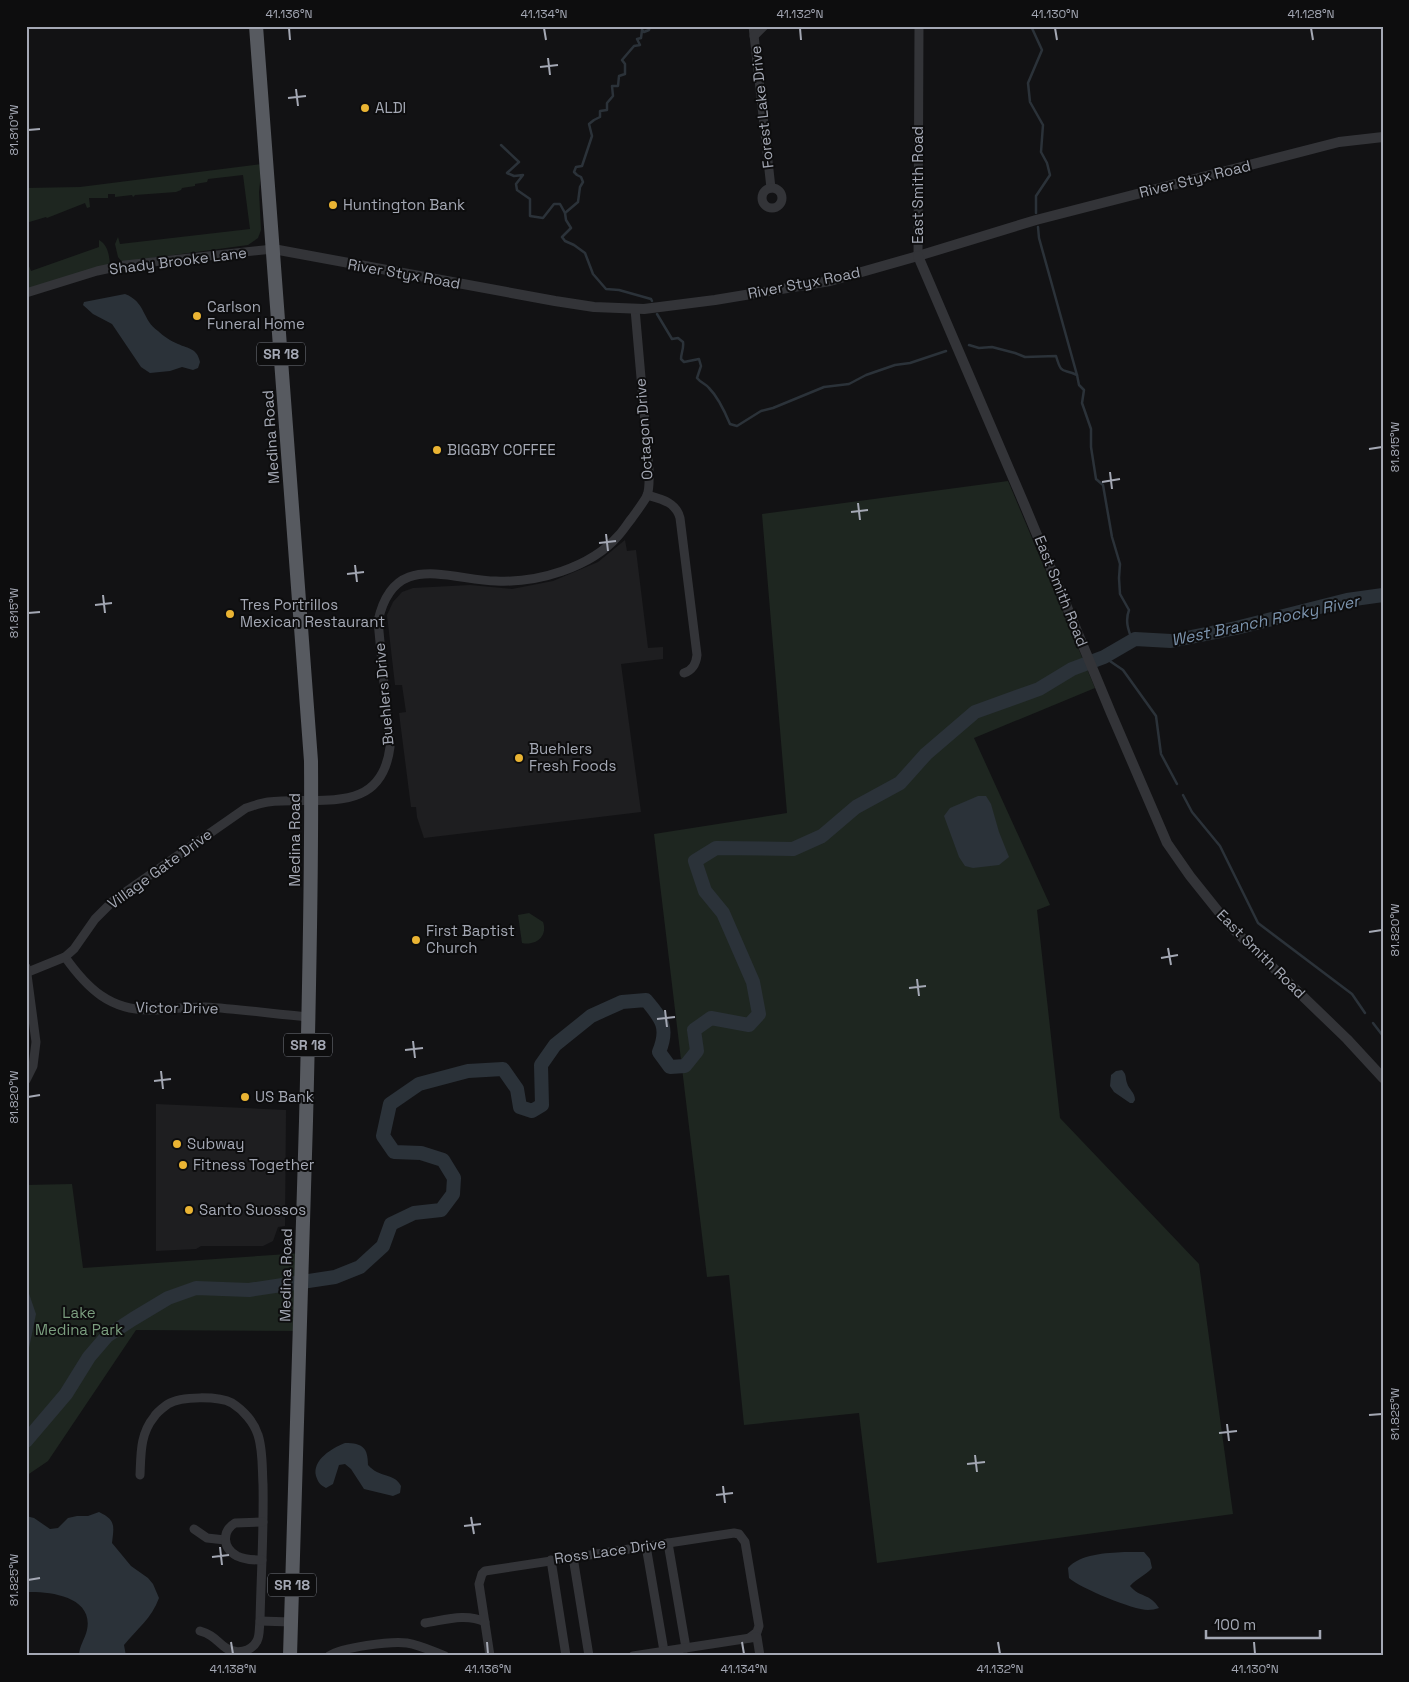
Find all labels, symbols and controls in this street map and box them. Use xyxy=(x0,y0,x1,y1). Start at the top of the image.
text: 41.136°N xyxy=(266,6,312,22)
text: 41.134°N xyxy=(520,6,568,22)
text: 41.132°N xyxy=(777,6,823,22)
text: 41.130°N xyxy=(1031,6,1079,22)
text: 41.128°N xyxy=(1287,6,1335,22)
street label: Forest Lake Drive xyxy=(746,45,777,169)
place label: ALDI xyxy=(375,98,406,117)
marker: ALDI xyxy=(359,102,371,114)
text: 81.810°W xyxy=(6,104,22,155)
street label: East Smith Road xyxy=(908,126,927,244)
street label: River Styx Road xyxy=(1137,155,1253,202)
place label: Huntington Bank xyxy=(343,195,465,214)
marker: Huntington Bank xyxy=(327,199,339,211)
street label: Shady Brooke Lane xyxy=(108,243,248,278)
street label: River Styx Road xyxy=(346,254,462,293)
street label: River Styx Road xyxy=(746,262,862,303)
place label: Carlson Funeral Home xyxy=(207,297,305,333)
marker: Carlson Funeral Home xyxy=(191,310,203,322)
road number: SR 18 xyxy=(257,342,305,366)
street label: Octagon Drive xyxy=(630,377,657,481)
street label: Medina Road xyxy=(258,390,283,484)
text: 81.815°W xyxy=(1387,421,1403,472)
place label: BIGGBY COFFEE xyxy=(447,440,556,459)
marker: BIGGBY COFFEE xyxy=(431,444,443,456)
street label: East Smith Road xyxy=(1031,533,1092,649)
text: 81.815°W xyxy=(6,587,22,638)
water label: West Branch Rocky River xyxy=(1169,590,1363,651)
place label: Tres Portrillos Mexican Restaurant xyxy=(240,595,385,631)
marker: Tres Portrillos Mexican Restaurant xyxy=(224,608,236,620)
street label: Buehlers Drive xyxy=(370,642,397,746)
place label: Buehlers Fresh Foods xyxy=(529,739,617,775)
marker: Buehlers Fresh Foods xyxy=(513,752,525,764)
street label: Medina Road xyxy=(285,793,304,887)
street label: Village Gate Drive xyxy=(104,824,216,913)
text: 81.820°W xyxy=(1387,903,1403,957)
street label: East Smith Road xyxy=(1213,905,1310,1002)
place label: First Baptist Church xyxy=(426,921,515,957)
marker: First Baptist Church xyxy=(410,934,422,946)
street label: Victor Drive xyxy=(135,997,219,1018)
road number: SR 18 xyxy=(284,1034,332,1056)
text: 81.820°W xyxy=(6,1070,22,1124)
place label: US Bank xyxy=(255,1087,314,1106)
marker: US Bank xyxy=(239,1091,251,1103)
place label: Subway xyxy=(187,1134,244,1153)
marker: Subway xyxy=(171,1138,183,1150)
place label: Fitness Together xyxy=(193,1155,315,1174)
marker: Fitness Together xyxy=(177,1159,189,1171)
place label: Santo Suossos xyxy=(199,1200,306,1219)
marker: Santo Suossos xyxy=(183,1204,195,1216)
street label: Medina Road xyxy=(275,1228,296,1322)
park label: Lake Medina Park xyxy=(35,1303,123,1339)
text: 81.825°W xyxy=(1387,1387,1403,1440)
street label: Ross Lace Drive xyxy=(553,1533,667,1568)
text: 81.825°W xyxy=(6,1553,22,1606)
road number: SR 18 xyxy=(268,1574,316,1596)
scale bar xyxy=(1206,1607,1320,1639)
text: 100 m xyxy=(1214,1615,1256,1634)
text: 41.138°N xyxy=(209,1661,257,1677)
text: 41.136°N xyxy=(465,1661,511,1677)
text: 41.134°N xyxy=(720,1661,768,1677)
text: 41.132°N xyxy=(977,1661,1023,1677)
text: 41.130°N xyxy=(1231,1661,1279,1677)

